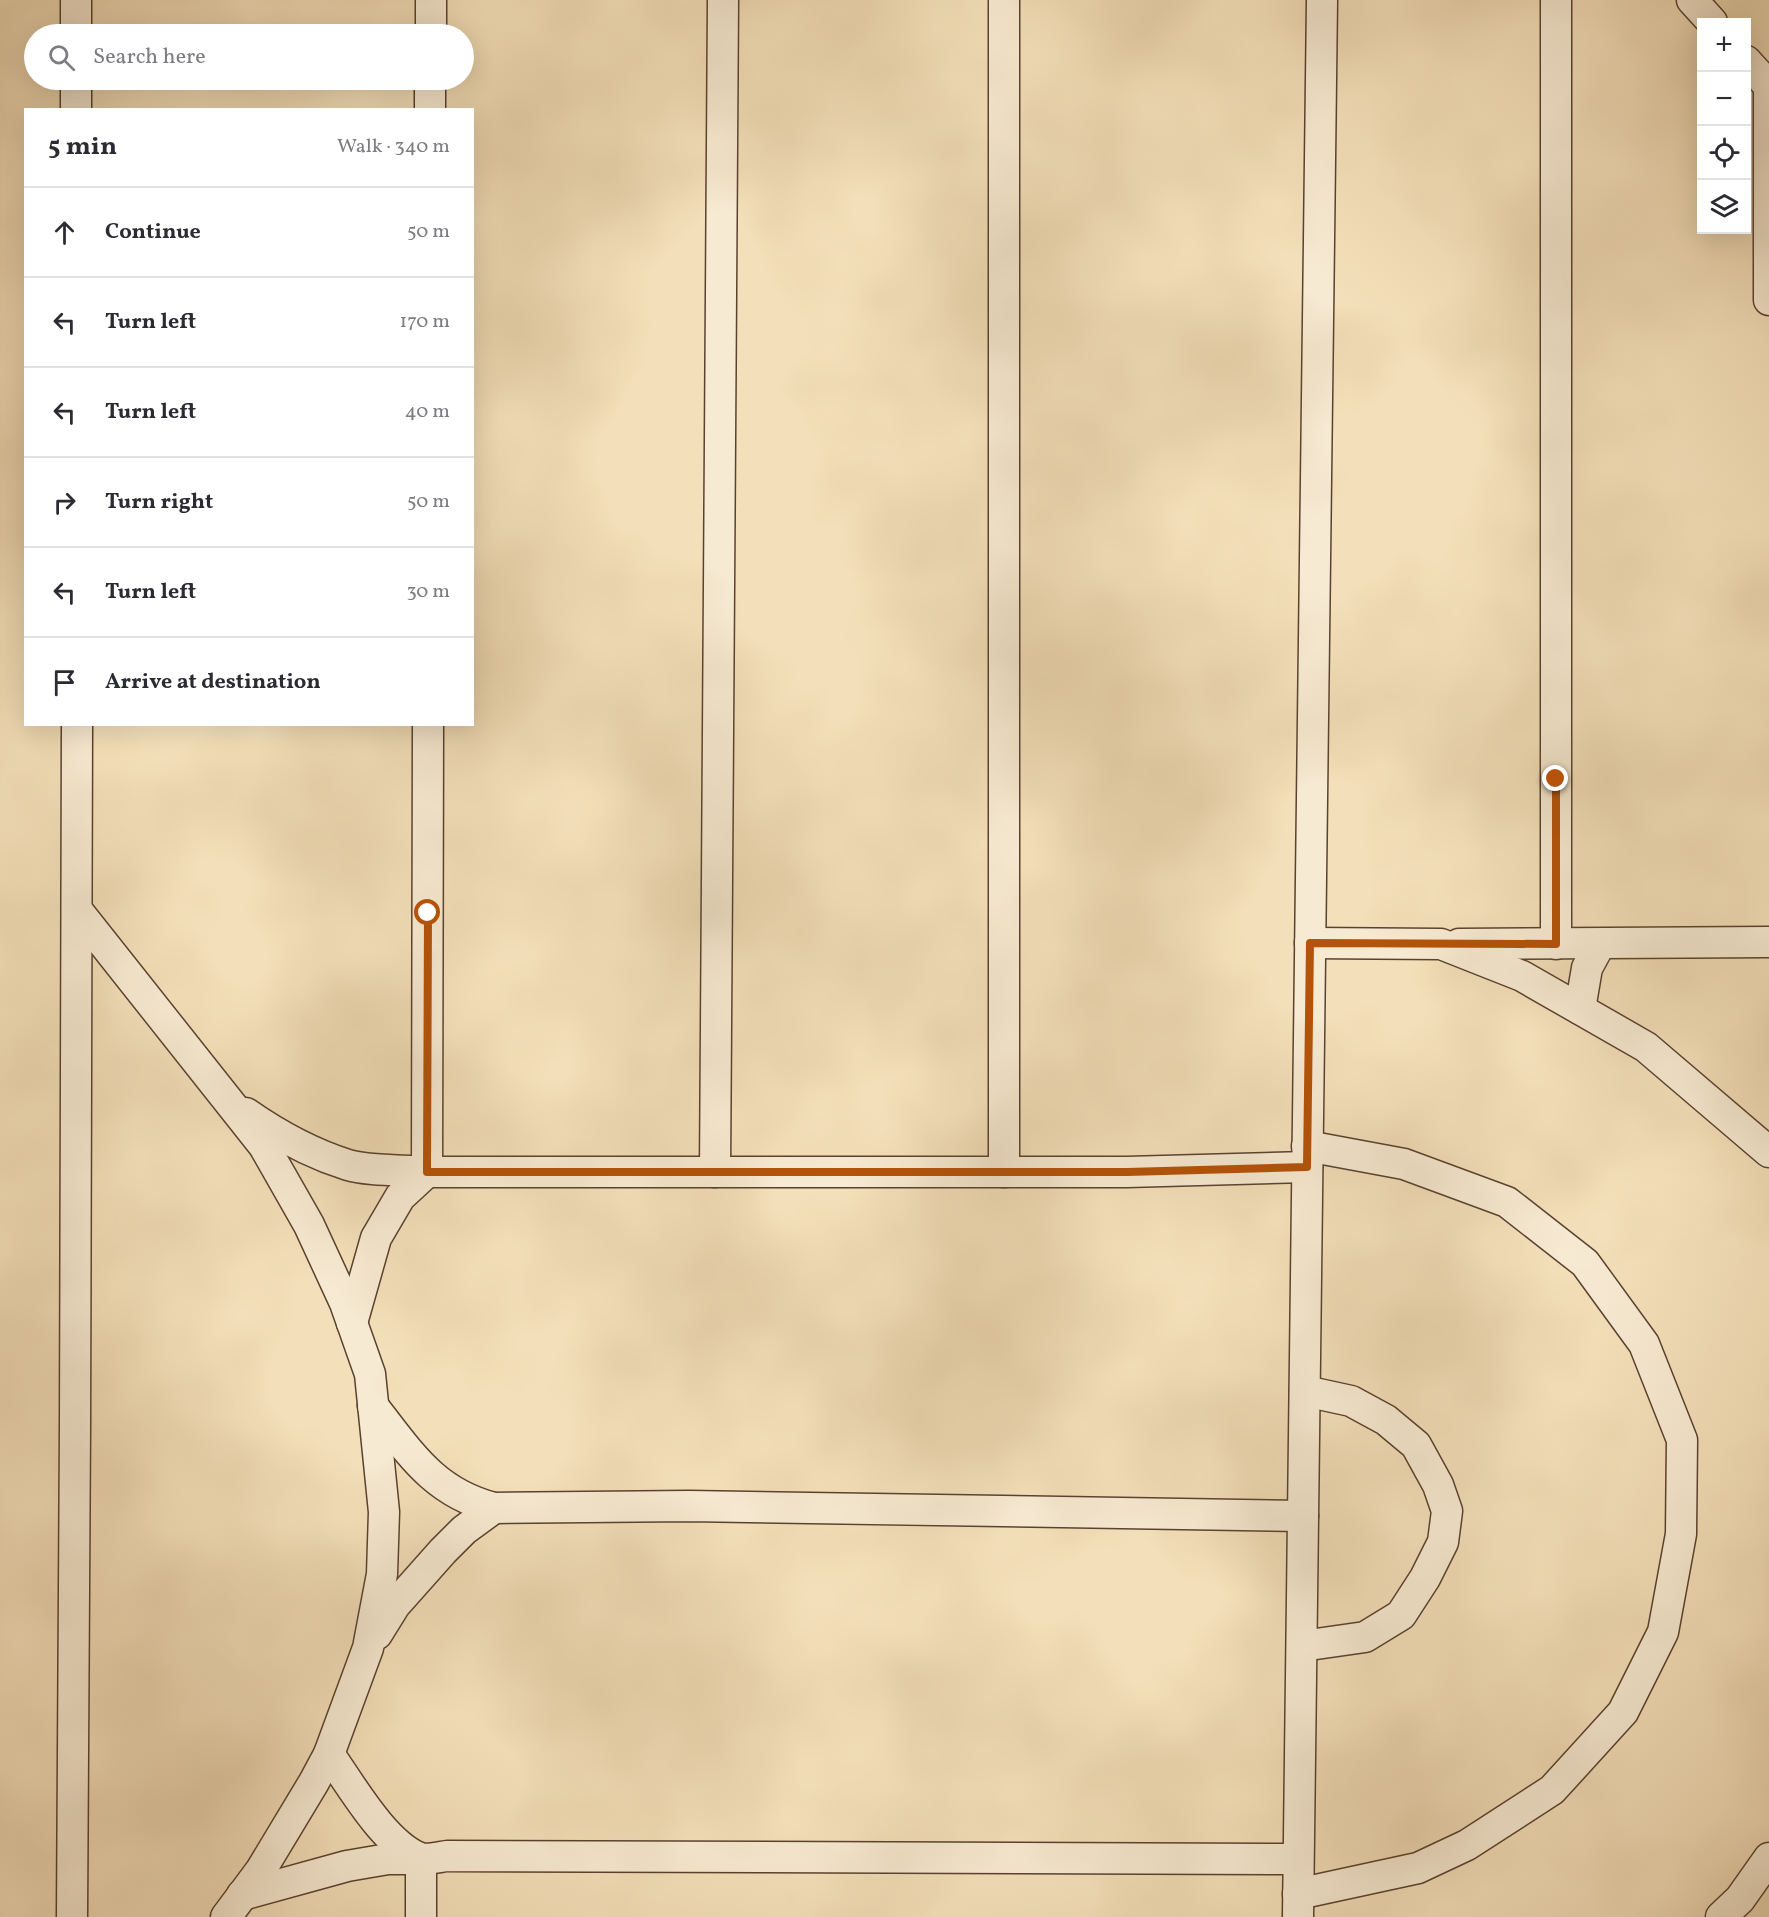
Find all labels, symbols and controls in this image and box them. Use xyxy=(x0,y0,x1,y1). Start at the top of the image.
map controls xyxy=(1697,18,1751,234)
button: + xyxy=(1697,18,1751,72)
search box xyxy=(24,24,474,90)
icon: search xyxy=(45,41,78,74)
text: Search here xyxy=(93,42,206,73)
button: − xyxy=(1697,72,1751,126)
button: locate xyxy=(1697,126,1751,180)
text: 5 min xyxy=(48,129,117,165)
text: Walk · 340 m xyxy=(337,133,450,161)
button: layers xyxy=(1697,180,1751,234)
icon: ahead xyxy=(48,216,81,249)
text: Continue xyxy=(105,217,201,248)
text: 50 m xyxy=(407,218,450,246)
icon: left xyxy=(48,306,81,339)
text: Turn left xyxy=(105,307,196,338)
text: 170 m xyxy=(400,308,450,336)
icon: left xyxy=(48,396,81,429)
text: Turn left xyxy=(105,397,196,428)
text: 40 m xyxy=(405,398,450,426)
icon: right xyxy=(48,486,81,519)
text: Turn right xyxy=(105,487,213,518)
text: 50 m xyxy=(407,488,450,516)
icon: left xyxy=(48,576,81,609)
text: Turn left xyxy=(105,577,196,608)
text: 30 m xyxy=(406,578,450,606)
icon: arrive xyxy=(48,666,81,699)
text: Arrive at destination xyxy=(105,667,321,698)
route end xyxy=(1542,765,1568,791)
route start xyxy=(414,899,440,925)

